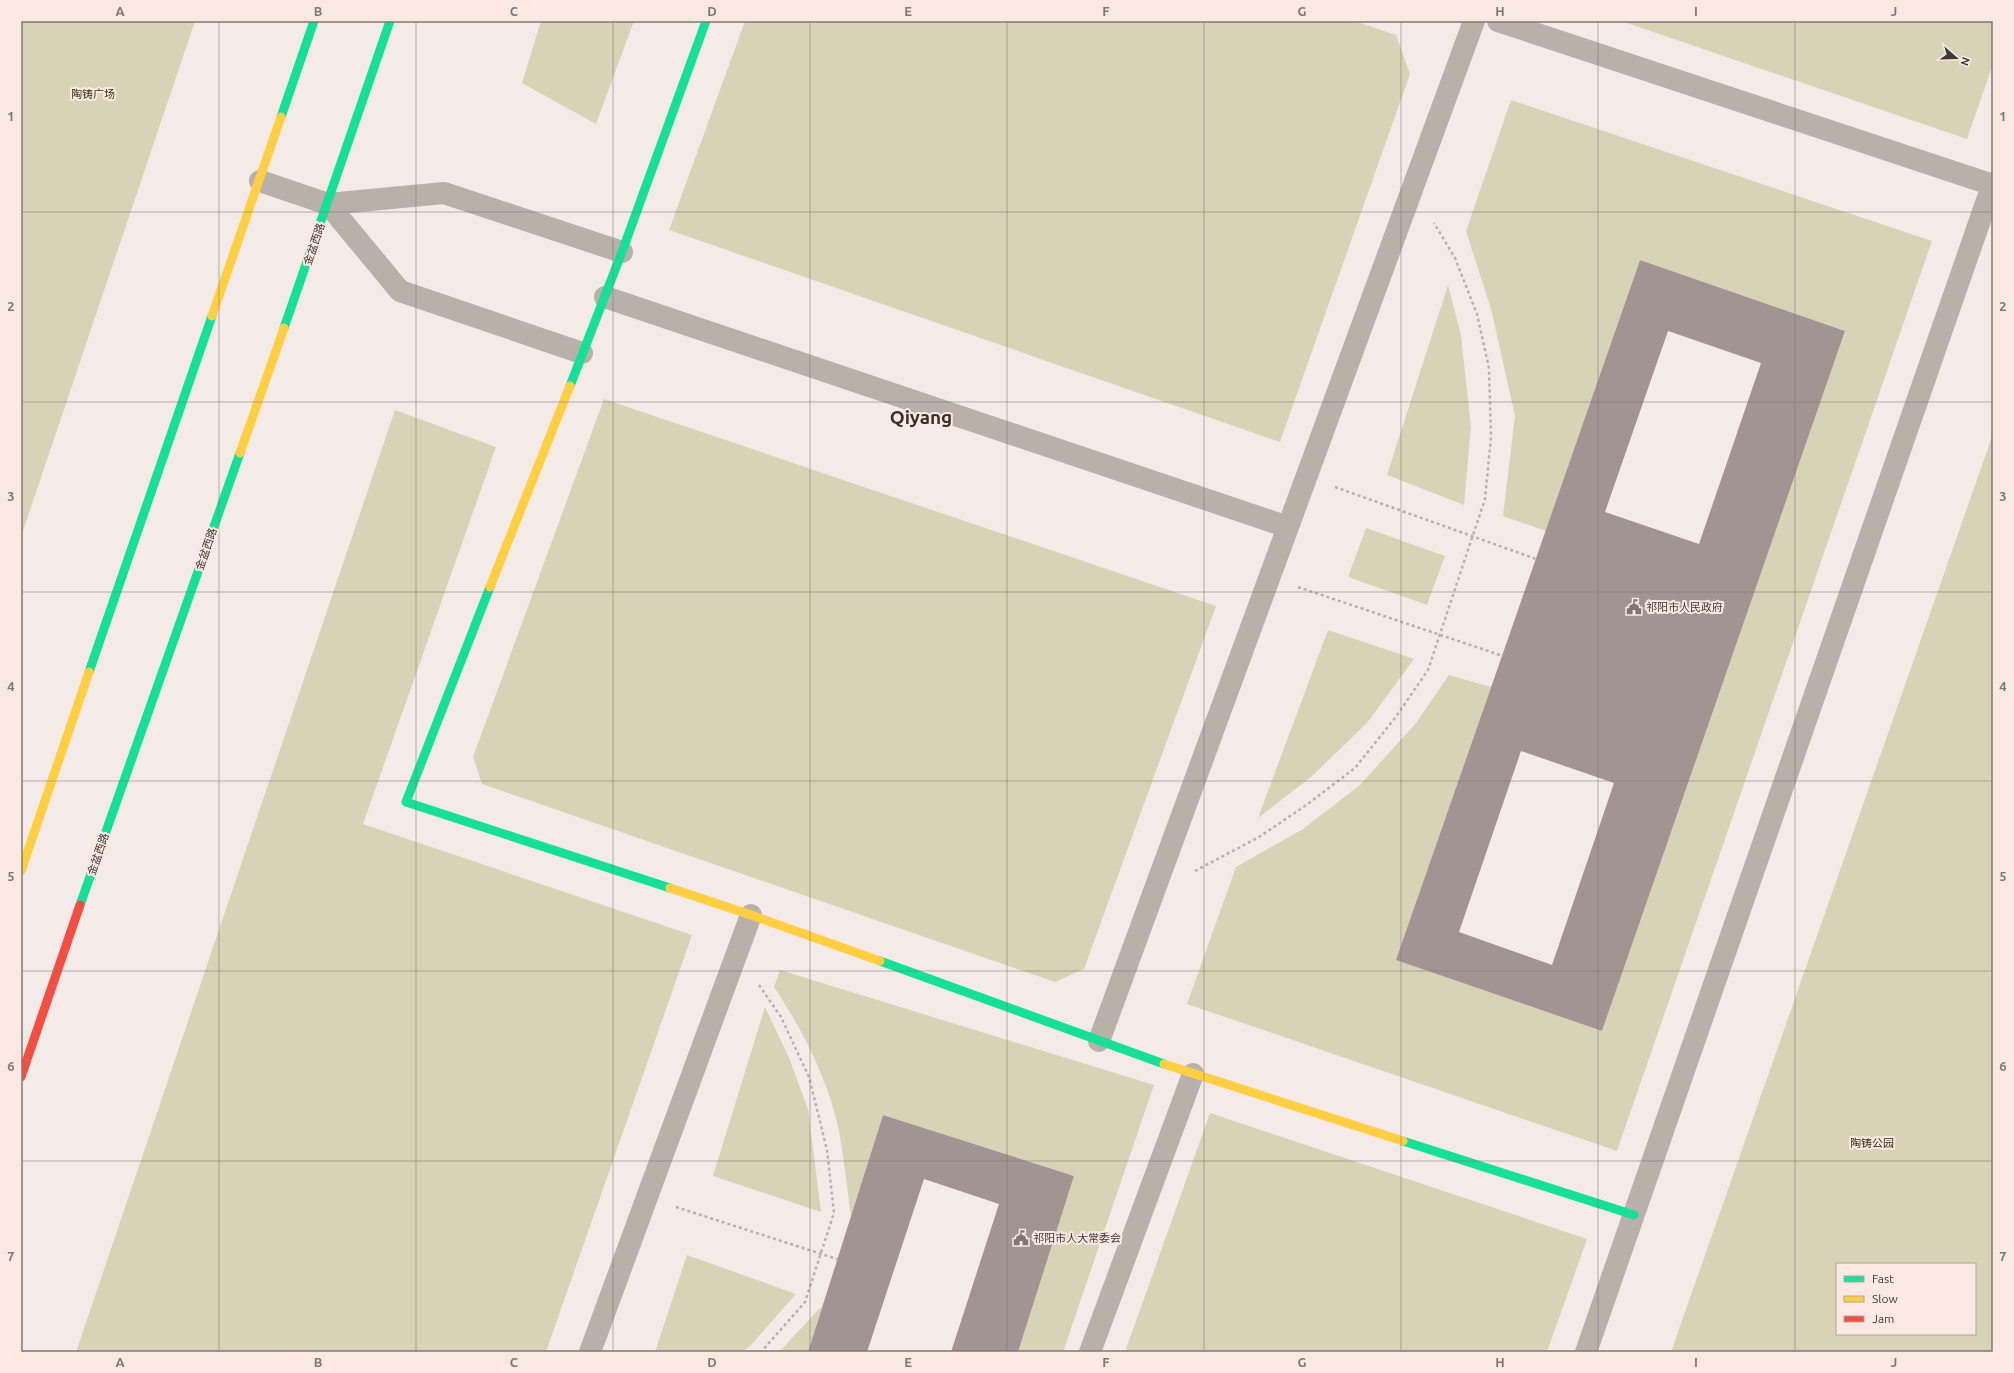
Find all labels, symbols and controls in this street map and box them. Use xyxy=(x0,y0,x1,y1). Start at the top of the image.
text: A xyxy=(115,4,125,18)
text: B xyxy=(314,4,323,18)
text: C xyxy=(510,4,519,18)
text: D xyxy=(707,4,717,18)
text: E xyxy=(904,4,912,18)
text: F xyxy=(1102,4,1110,18)
text: G xyxy=(1298,4,1307,18)
text: H xyxy=(1495,4,1505,18)
text: I xyxy=(1694,4,1698,18)
text: J xyxy=(1891,4,1897,18)
north arrow xyxy=(1936,38,1976,78)
text: N xyxy=(1958,56,1972,67)
park label: 陶铸广场 xyxy=(71,88,115,100)
text: 1 xyxy=(7,109,15,123)
text: 1 xyxy=(1999,109,2007,123)
street label: 金盆西路 xyxy=(301,221,327,267)
text: 2 xyxy=(7,299,15,313)
text: 2 xyxy=(1999,299,2007,313)
district label: Qiyang xyxy=(890,406,952,428)
text: 3 xyxy=(7,489,15,503)
text: 3 xyxy=(1999,489,2007,503)
street label: 金盆西路 xyxy=(193,526,219,572)
public building icon: 祁阳市人民政府 xyxy=(1625,598,1643,616)
place label: 祁阳市人民政府 xyxy=(1646,601,1723,613)
text: 4 xyxy=(7,679,15,693)
text: 4 xyxy=(1999,679,2007,693)
street label: 金盆西路 xyxy=(85,831,111,877)
text: 5 xyxy=(7,869,15,883)
text: 5 xyxy=(1999,869,2007,883)
text: 6 xyxy=(7,1059,15,1073)
text: 6 xyxy=(1999,1059,2007,1073)
park label: 陶铸公园 xyxy=(1850,1137,1894,1149)
public building icon: 祁阳市人大常委会 xyxy=(1012,1229,1030,1247)
place label: 祁阳市人大常委会 xyxy=(1033,1232,1121,1244)
text: 7 xyxy=(7,1249,15,1263)
text: 7 xyxy=(1999,1249,2007,1263)
legend xyxy=(1836,1263,1976,1335)
text: Fast xyxy=(1872,1272,1894,1285)
text: Slow xyxy=(1872,1292,1898,1305)
text: Jam xyxy=(1872,1312,1894,1325)
text: A xyxy=(115,1355,125,1369)
text: B xyxy=(314,1355,323,1369)
text: C xyxy=(510,1355,519,1369)
text: D xyxy=(707,1355,717,1369)
text: E xyxy=(904,1355,912,1369)
text: F xyxy=(1102,1355,1110,1369)
text: G xyxy=(1298,1355,1307,1369)
text: H xyxy=(1495,1355,1505,1369)
text: I xyxy=(1694,1355,1698,1369)
text: J xyxy=(1891,1355,1897,1369)

